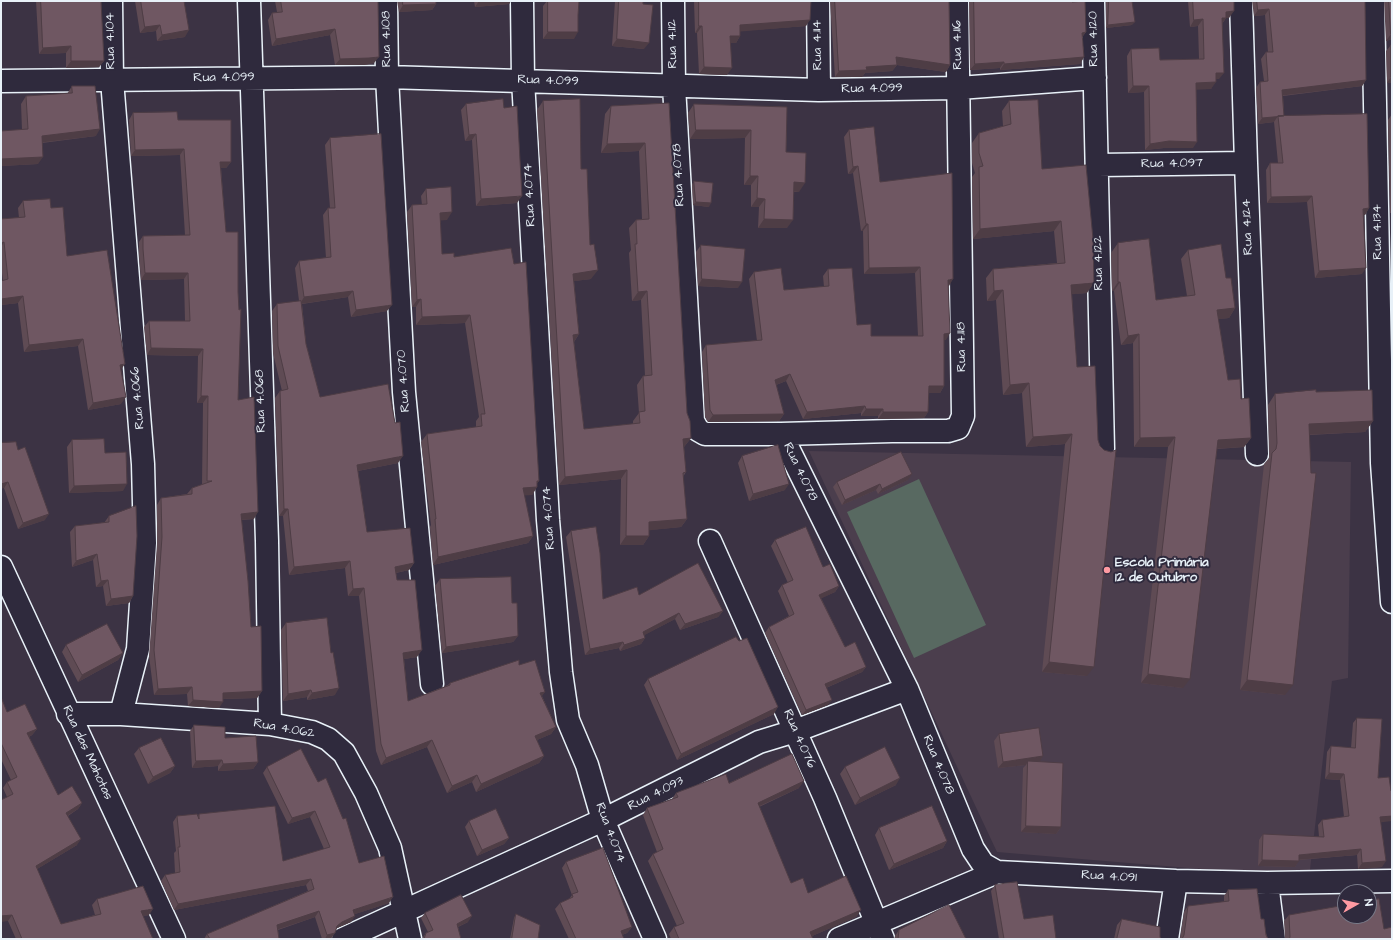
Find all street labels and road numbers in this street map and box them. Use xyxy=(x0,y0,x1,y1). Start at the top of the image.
street label: Rua 4.108 xyxy=(379,11,395,67)
street label: Rua 4.120 xyxy=(1086,11,1102,67)
street label: Rua 4.104 xyxy=(103,12,119,70)
street label: Rua 4.112 xyxy=(665,19,681,69)
street label: Rua 4.114 xyxy=(810,20,826,70)
street label: Rua 4.116 xyxy=(950,20,966,70)
street label: Rua 4.099 xyxy=(193,70,255,86)
street label: Rua 4.099 xyxy=(517,72,579,90)
street label: Rua 4.099 xyxy=(841,81,903,97)
street label: Rua 4.078 xyxy=(670,143,688,207)
street label: Rua 4.097 xyxy=(1141,156,1203,172)
street label: Rua 4.074 xyxy=(521,163,539,227)
street label: Rua 4.124 xyxy=(1239,199,1257,255)
street label: Rua 4.134 xyxy=(1370,204,1386,260)
street label: Rua 4.122 xyxy=(1091,235,1107,291)
street label: Rua 4.118 xyxy=(954,322,970,372)
street label: Rua 4.070 xyxy=(394,349,414,413)
street label: Rua 4.066 xyxy=(127,366,149,430)
street label: Rua 4.068 xyxy=(252,369,270,433)
street label: Rua 4.078 xyxy=(779,440,821,504)
street label: Rua 4.074 xyxy=(539,486,559,550)
street label: Rua das Mahotas xyxy=(58,703,116,803)
street label: Rua 4.076 xyxy=(779,707,819,771)
street label: Rua 4.062 xyxy=(252,716,316,742)
street label: Rua 4.078 xyxy=(919,733,957,797)
street label: Rua 4.093 xyxy=(625,773,687,815)
street label: Rua 4.074 xyxy=(591,801,629,865)
street label: Rua 4.091 xyxy=(1081,868,1137,886)

